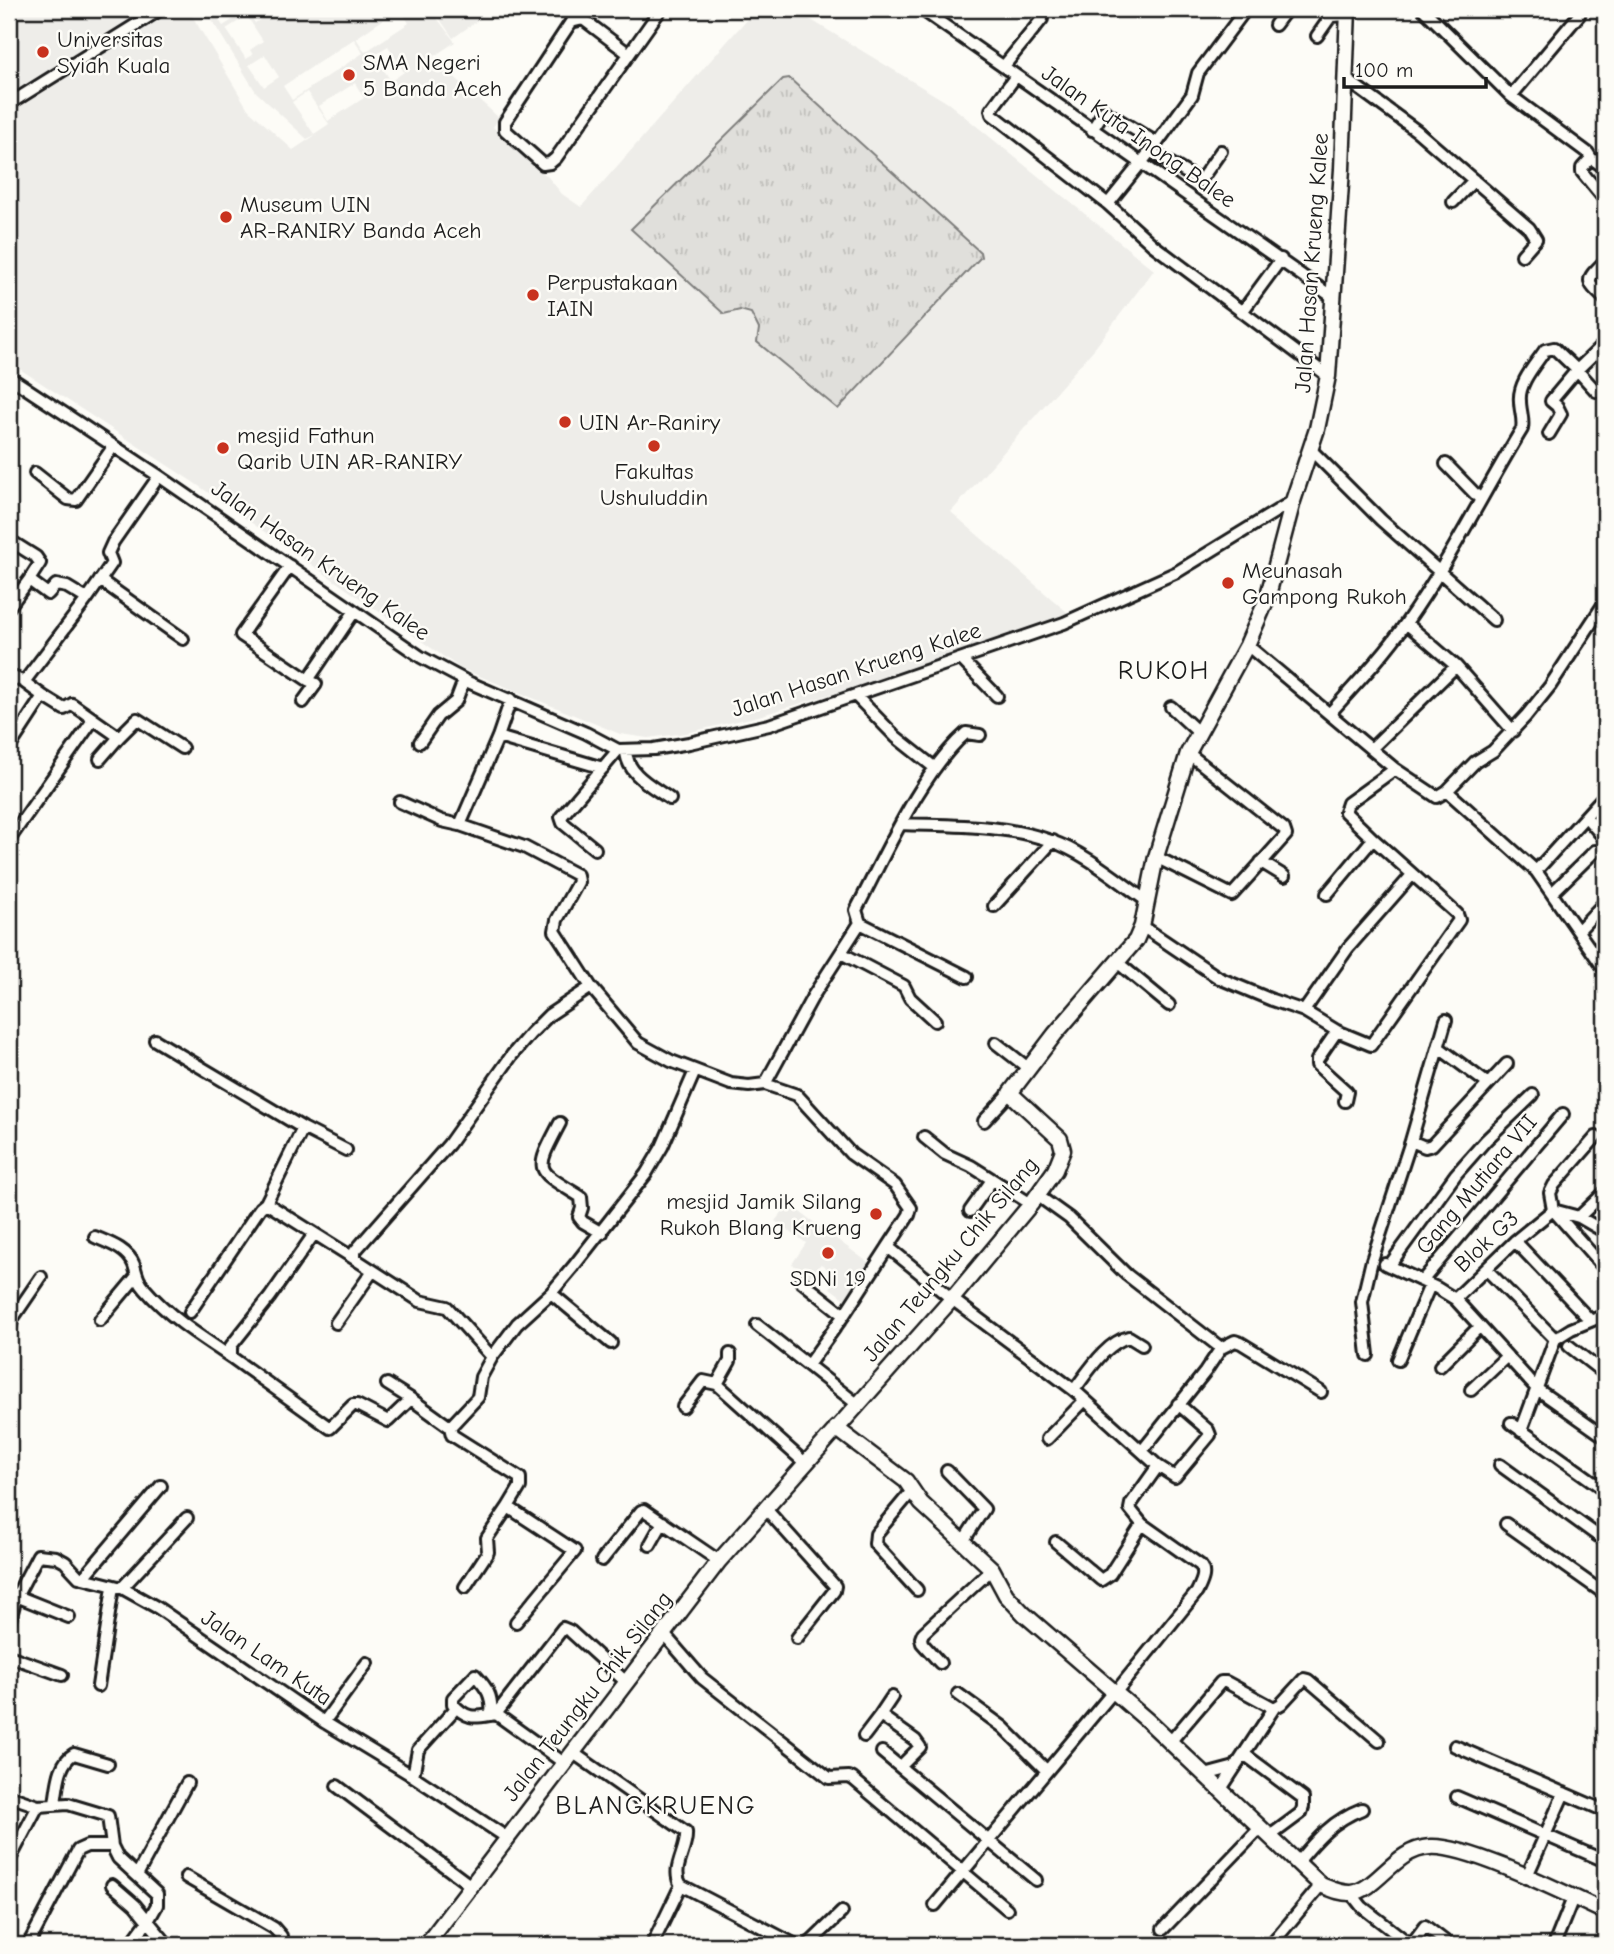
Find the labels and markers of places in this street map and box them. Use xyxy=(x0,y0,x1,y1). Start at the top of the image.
place label: Universitas Syiah Kuala xyxy=(57,26,170,79)
marker: Universitas Syiah Kuala xyxy=(35,44,51,60)
place label: SMA Negeri 5 Banda Aceh xyxy=(363,49,502,102)
marker: SMA Negeri 5 Banda Aceh xyxy=(341,67,357,83)
place label: Museum UIN AR-RANIRY Banda Aceh xyxy=(240,191,481,244)
marker: Museum UIN AR-RANIRY Banda Aceh xyxy=(218,209,234,225)
place label: Perpustakaan IAIN xyxy=(547,269,678,322)
marker: Perpustakaan IAIN xyxy=(525,287,541,303)
place label: UIN Ar-Raniry xyxy=(579,409,721,436)
marker: UIN Ar-Raniry xyxy=(557,414,573,430)
place label: mesjid Fathun Qarib UIN AR-RANIRY xyxy=(237,422,462,475)
marker: Fakultas Ushuluddin xyxy=(646,438,662,454)
marker: mesjid Fathun Qarib UIN AR-RANIRY xyxy=(215,440,231,456)
place label: Fakultas Ushuluddin xyxy=(600,458,708,511)
place label: Meunasah Gampong Rukoh xyxy=(1242,557,1407,610)
marker: Meunasah Gampong Rukoh xyxy=(1220,575,1236,591)
place label: mesjid Jamik Silang Rukoh Blang Krueng xyxy=(660,1188,862,1241)
marker: mesjid Jamik Silang Rukoh Blang Krueng xyxy=(868,1206,884,1222)
marker: SDNi 19 xyxy=(820,1245,836,1261)
place label: SDNi 19 xyxy=(790,1265,866,1292)

